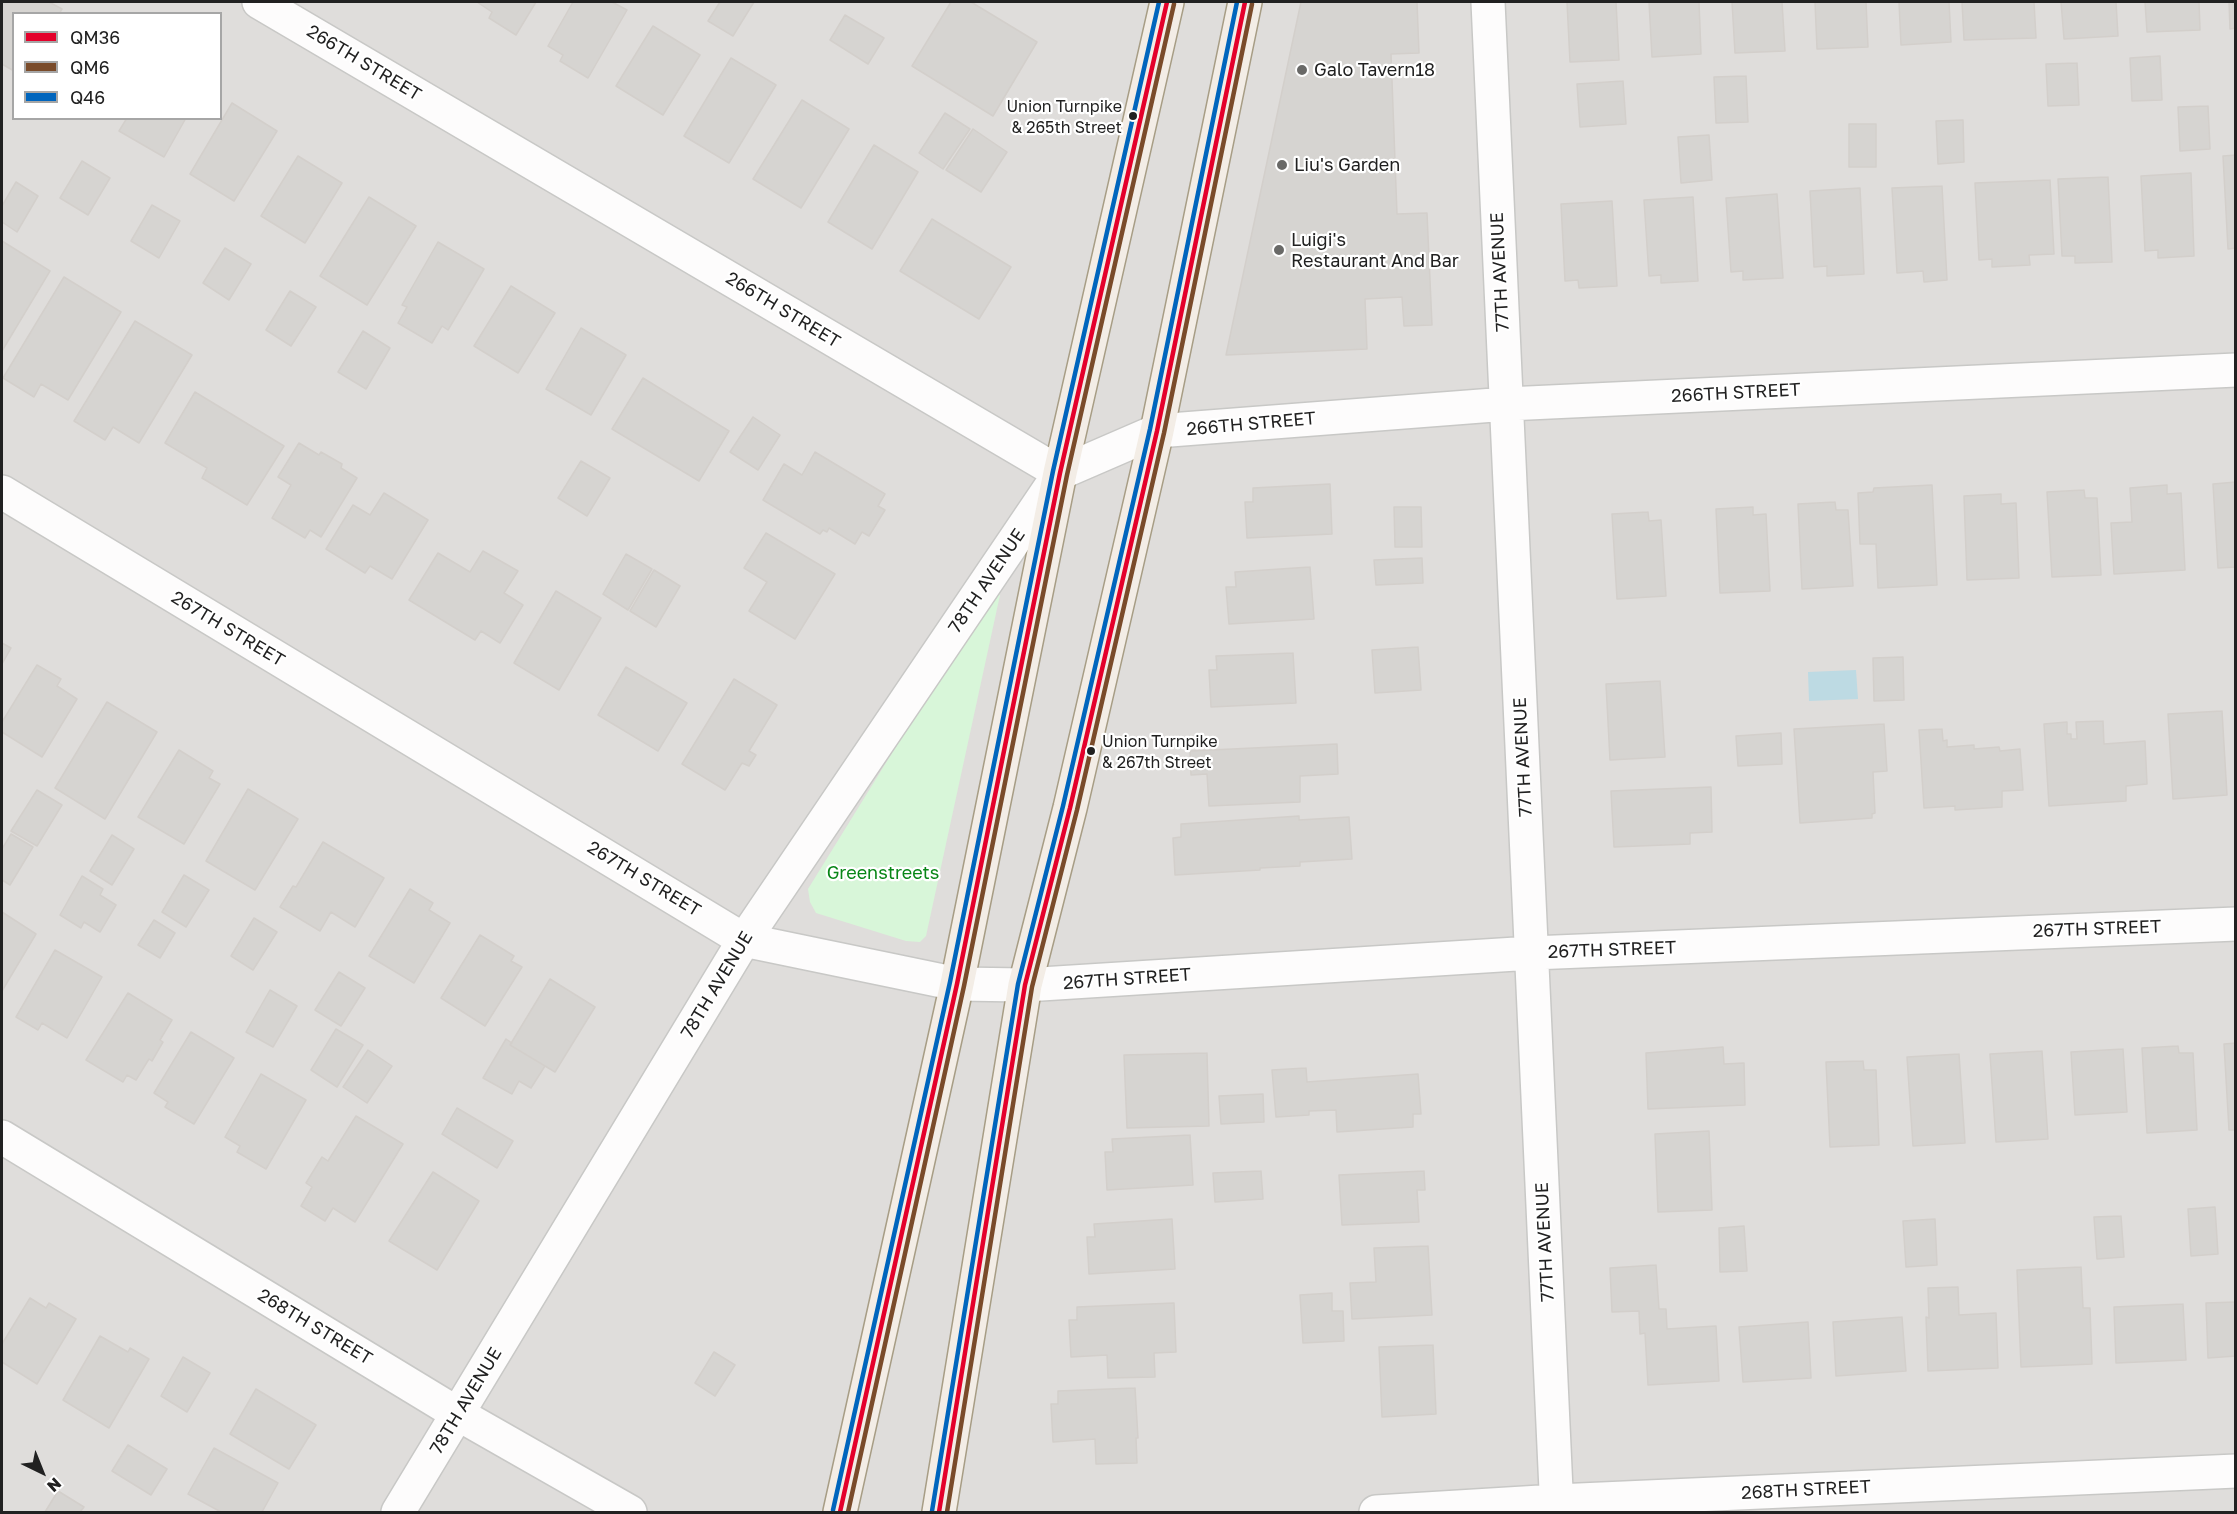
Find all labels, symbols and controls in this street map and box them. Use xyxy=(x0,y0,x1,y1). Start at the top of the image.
legend xyxy=(12,12,222,120)
street label: 266TH STREET xyxy=(303,20,425,106)
text: QM36 xyxy=(70,26,120,48)
text: QM6 xyxy=(70,56,110,78)
place label: Galo Tavern18 xyxy=(1314,59,1435,81)
marker: Galo Tavern18 xyxy=(1295,63,1309,77)
text: Q46 xyxy=(70,86,105,108)
place label: Union Turnpike & 265th Street xyxy=(1006,97,1122,135)
marker: Union Turnpike & 265th Street xyxy=(1127,110,1139,122)
place label: Liu's Garden xyxy=(1294,154,1400,176)
marker: Liu's Garden xyxy=(1275,158,1289,172)
street label: 77TH AVENUE xyxy=(1486,212,1514,332)
place label: Luigi's Restaurant And Bar xyxy=(1291,229,1459,272)
marker: Luigi's Restaurant And Bar xyxy=(1272,243,1286,257)
street label: 266TH STREET xyxy=(722,267,844,353)
street label: 266TH STREET xyxy=(1671,379,1801,407)
street label: 266TH STREET xyxy=(1186,408,1316,440)
street label: 78TH AVENUE xyxy=(944,525,1030,637)
street label: 267TH STREET xyxy=(167,587,289,671)
street label: 77TH AVENUE xyxy=(1509,697,1537,817)
place label: Union Turnpike & 267th Street xyxy=(1102,732,1218,770)
marker: Union Turnpike & 267th Street xyxy=(1085,745,1097,757)
street label: 267TH STREET xyxy=(583,837,705,921)
park label: Greenstreets xyxy=(827,862,939,884)
street label: 267TH STREET xyxy=(2033,916,2161,942)
street label: 78TH AVENUE xyxy=(677,928,757,1042)
street label: 267TH STREET xyxy=(1548,937,1676,963)
street label: 267TH STREET xyxy=(1062,964,1192,994)
street label: 77TH AVENUE xyxy=(1531,1182,1559,1302)
street label: 268TH STREET xyxy=(254,1284,376,1370)
street label: 78TH AVENUE xyxy=(426,1344,506,1458)
north arrow xyxy=(12,1442,72,1502)
text: N xyxy=(43,1474,66,1497)
street label: 268TH STREET xyxy=(1741,1476,1871,1504)

